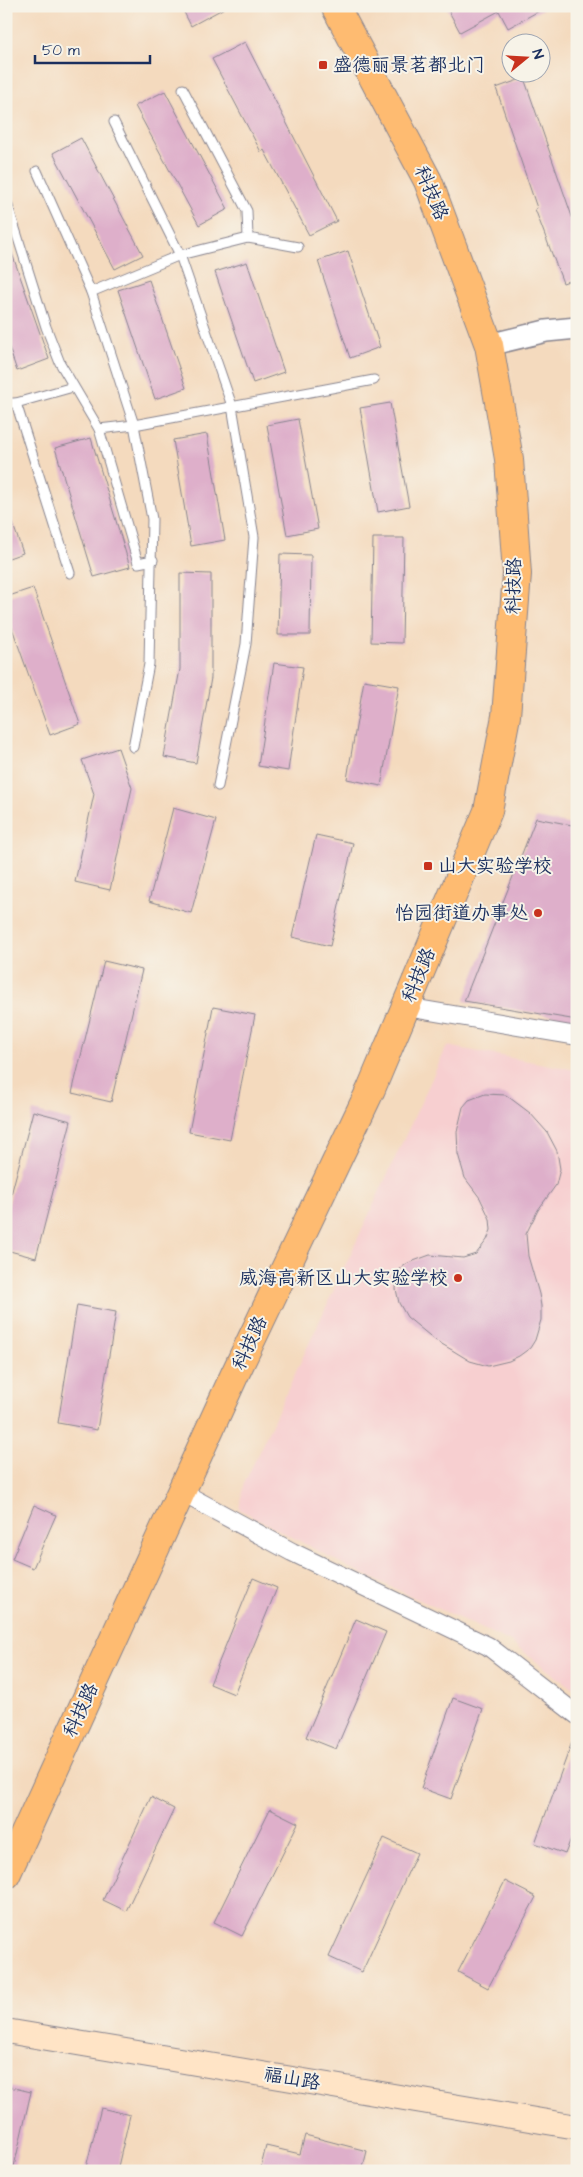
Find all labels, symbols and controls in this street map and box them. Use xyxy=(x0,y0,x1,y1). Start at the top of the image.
scale bar xyxy=(35,32,150,64)
north arrow xyxy=(500,32,550,82)
text: 50 m xyxy=(42,40,80,61)
text: N xyxy=(527,47,548,62)
place label: 盛德丽景茗都北门 xyxy=(333,52,485,79)
marker: 盛德丽景茗都北门 xyxy=(317,59,329,71)
street label: 科技路 xyxy=(407,161,455,225)
street label: 科技路 xyxy=(500,557,528,615)
place label: 山大实验学校 xyxy=(438,853,552,880)
marker: 山大实验学校 xyxy=(422,860,434,872)
place label: 怡园街道办事处 xyxy=(395,900,528,927)
marker: 怡园街道办事处 xyxy=(532,907,544,919)
street label: 科技路 xyxy=(395,943,443,1007)
place label: 威海高新区山大实验学校 xyxy=(239,1265,448,1292)
marker: 威海高新区山大实验学校 xyxy=(452,1272,464,1284)
street label: 科技路 xyxy=(226,1311,274,1375)
street label: 科技路 xyxy=(57,1678,105,1742)
street label: 福山路 xyxy=(262,2061,322,2097)

